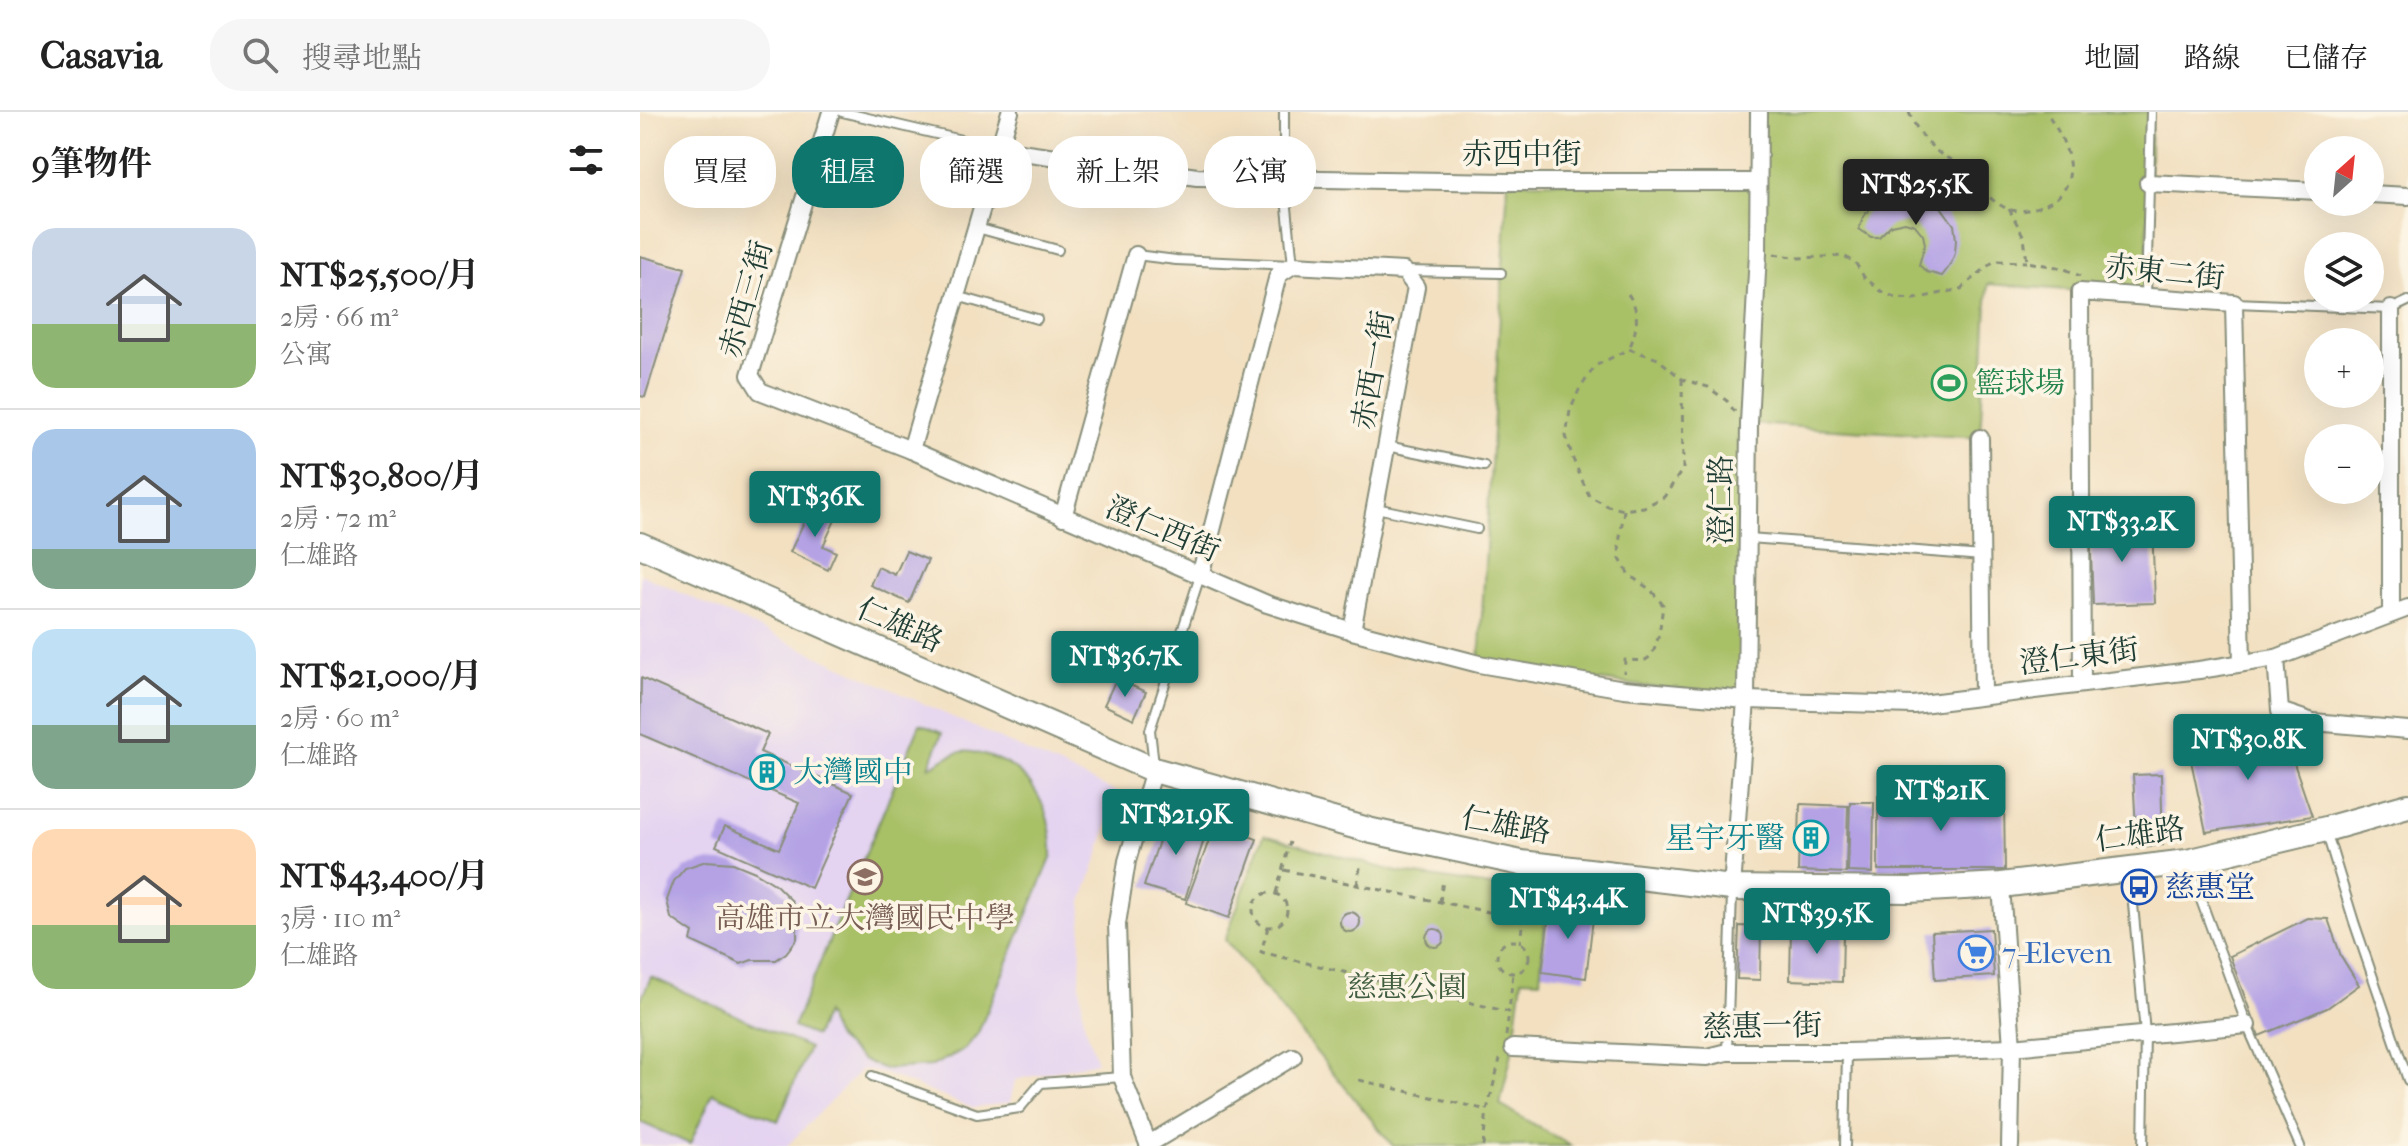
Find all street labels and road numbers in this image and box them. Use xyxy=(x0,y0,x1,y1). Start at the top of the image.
street label: 赤西中街 xyxy=(1462,137,1582,172)
street label: 赤西三街 xyxy=(713,237,780,362)
street label: 赤東二街 xyxy=(2103,249,2226,296)
street label: 赤西一街 xyxy=(1346,308,1401,432)
street label: 澄仁路 xyxy=(1704,455,1739,545)
street label: 澄仁西街 xyxy=(1101,490,1225,569)
street label: 仁雄路 xyxy=(852,591,948,660)
street label: 澄仁東街 xyxy=(2017,632,2141,681)
street label: 仁雄路 xyxy=(1459,800,1553,851)
street label: 仁雄路 xyxy=(2093,811,2187,858)
street label: 慈惠一街 xyxy=(1702,1008,1822,1045)

